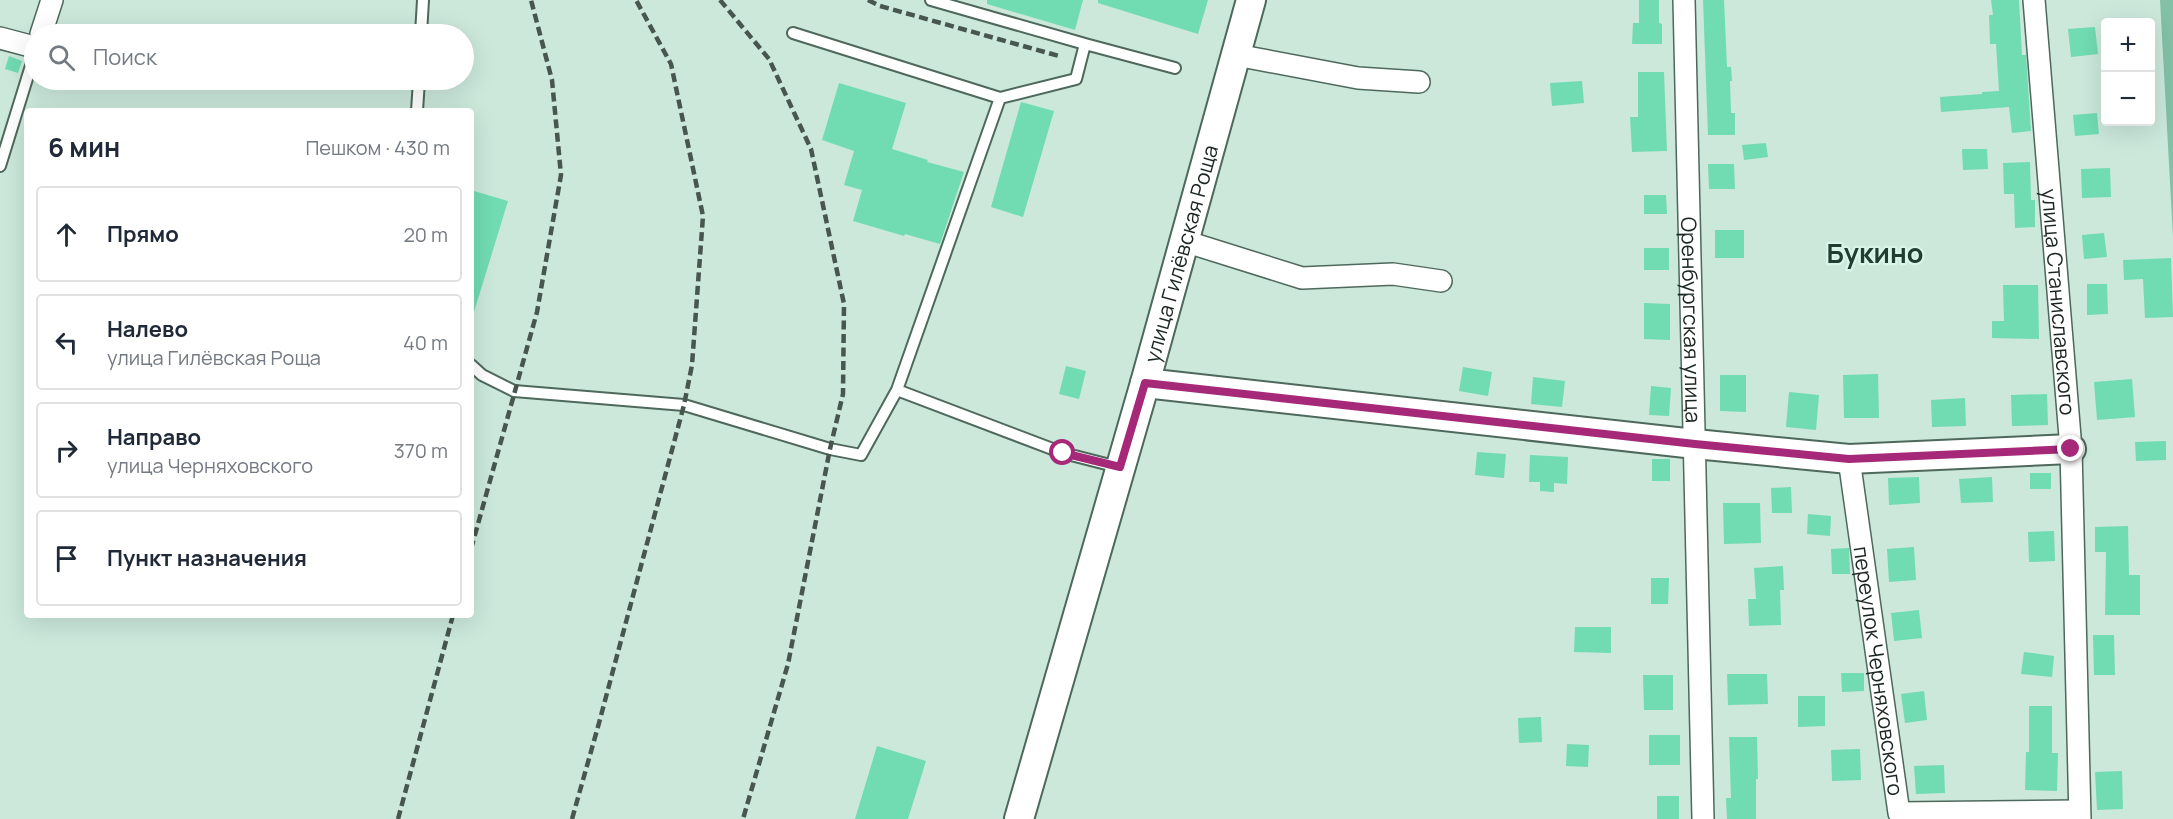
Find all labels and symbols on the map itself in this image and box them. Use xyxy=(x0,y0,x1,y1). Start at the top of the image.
street label: улица Гилёвская Роща xyxy=(1137,142,1224,366)
street label: улица Станиславского xyxy=(2036,187,2082,416)
street label: Оренбургская улица xyxy=(1675,217,1708,423)
district label: Букино xyxy=(1827,234,1923,271)
route end xyxy=(2057,435,2083,461)
route start xyxy=(1049,439,1075,465)
street label: переулок Черняховского xyxy=(1847,544,1910,797)

